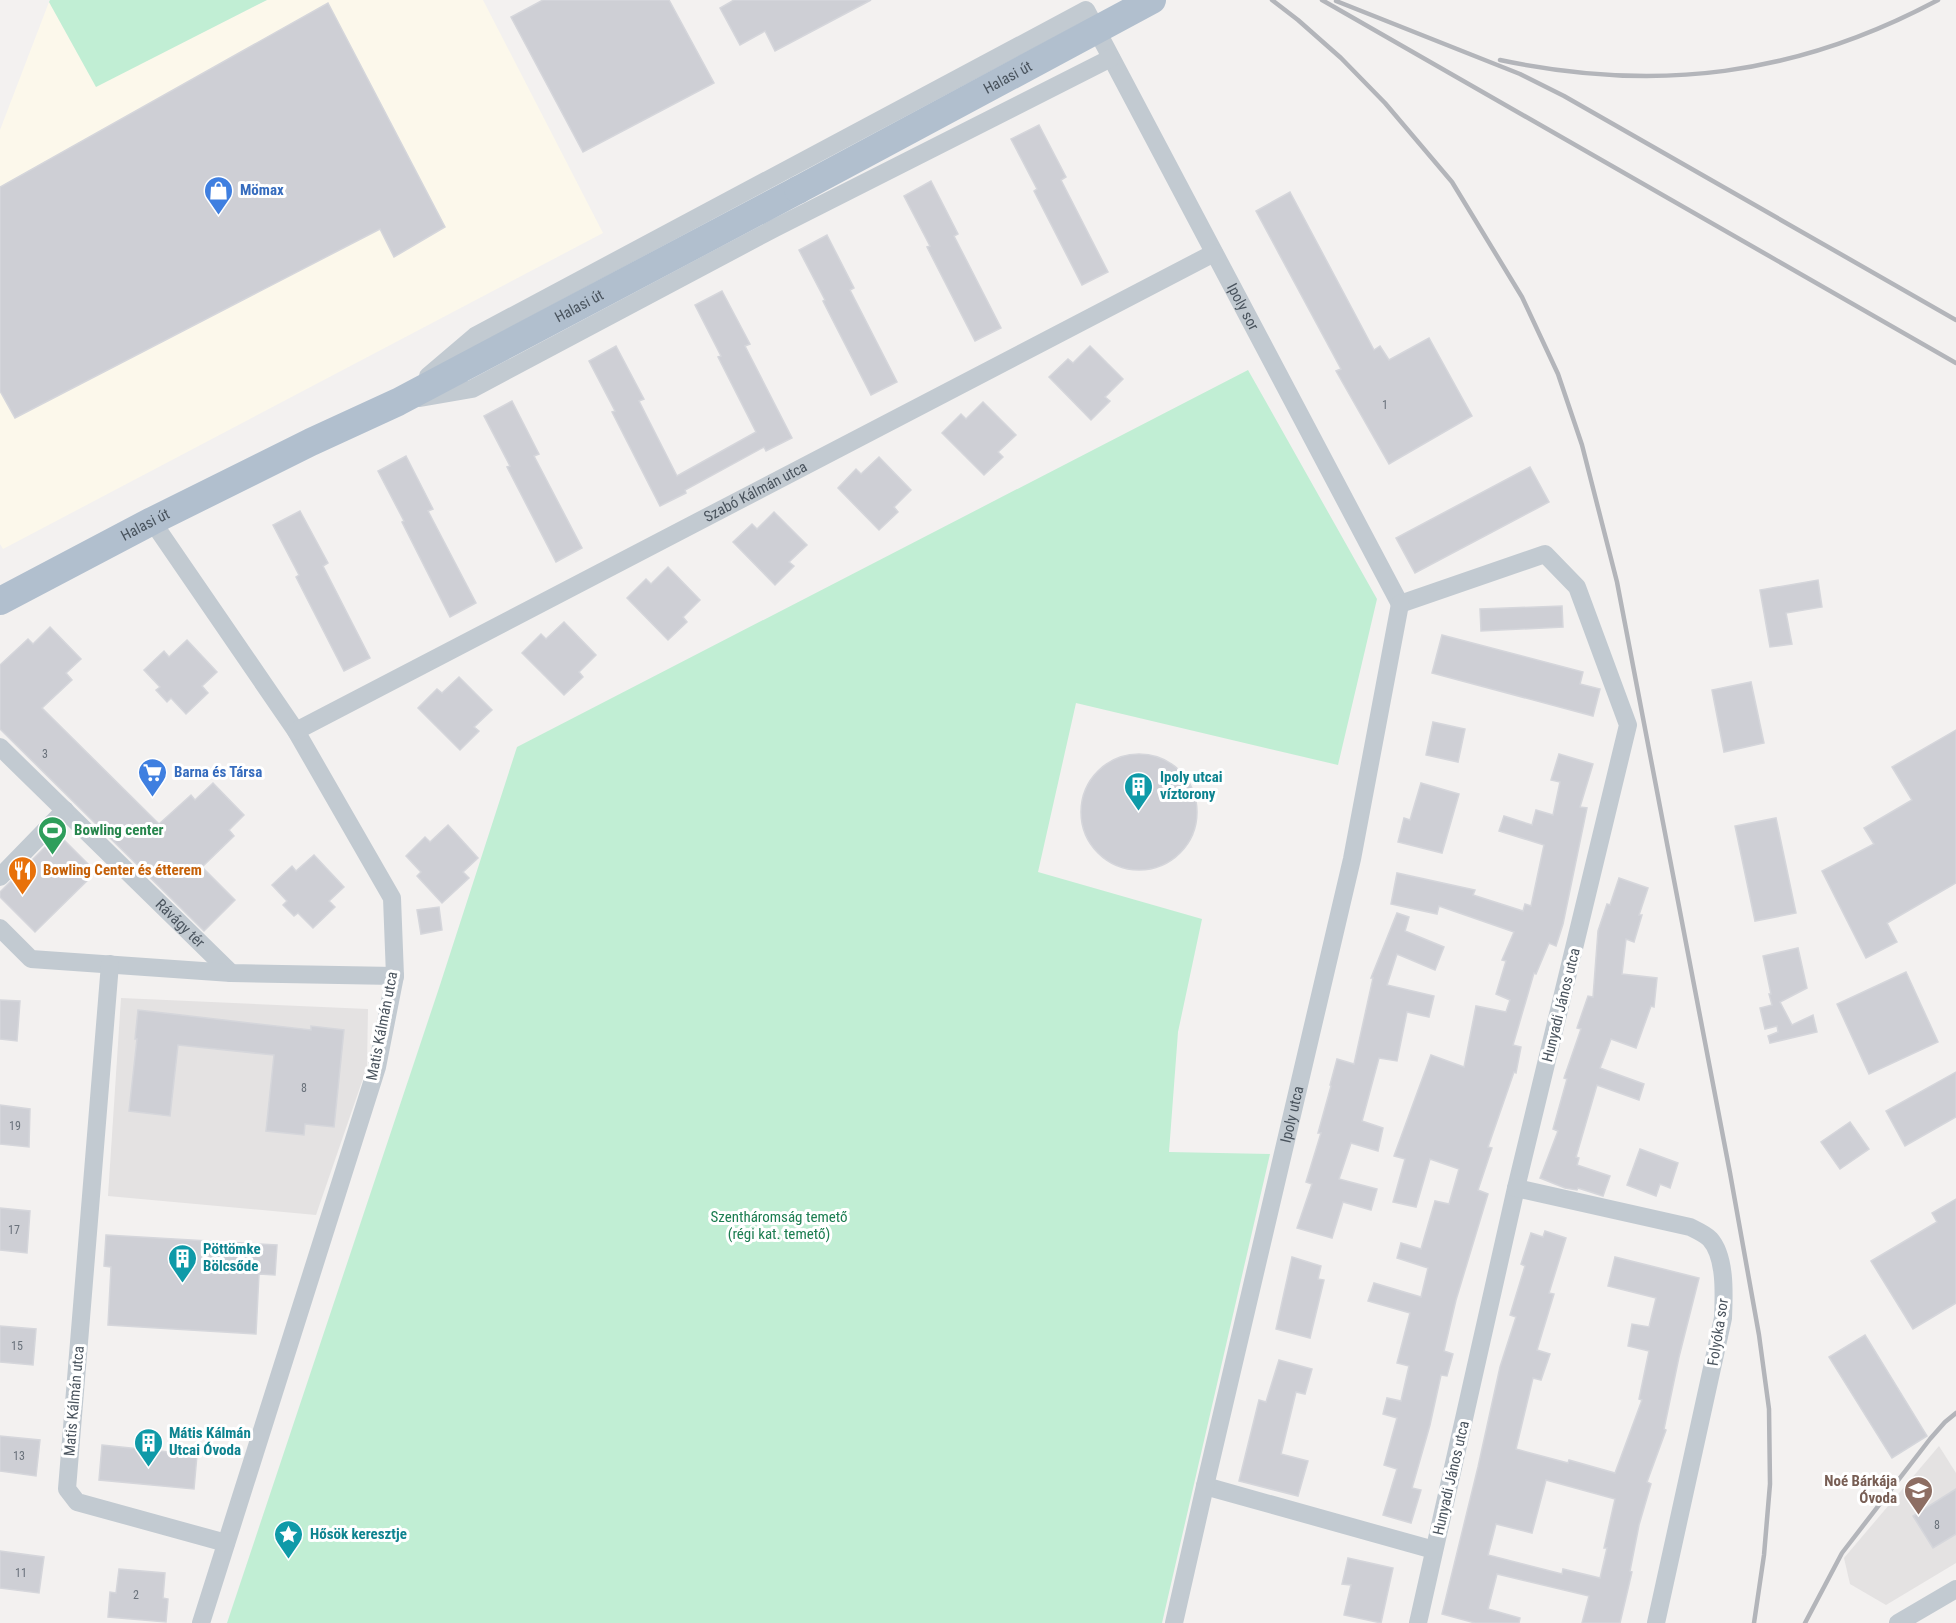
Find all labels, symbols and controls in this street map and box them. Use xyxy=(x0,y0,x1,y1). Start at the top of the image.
street label: Halasi út xyxy=(980,57,1035,98)
shop icon: Mömax xyxy=(203,174,235,216)
place label: Mömax xyxy=(240,181,284,199)
street label: Ipoly sor xyxy=(1223,280,1263,334)
street label: Halasi út xyxy=(552,286,607,326)
house number: 1 xyxy=(1382,398,1388,412)
street label: Szabó Kálmán utca xyxy=(701,457,810,526)
street label: Halasi út xyxy=(118,505,173,545)
house number: 3 xyxy=(42,747,48,761)
supermarket icon: Barna és Társa xyxy=(137,756,169,798)
place label: Barna és Társa xyxy=(174,763,262,781)
place label: Ipoly utcai víztorony xyxy=(1160,768,1223,803)
building icon: Ipoly utcai víztorony xyxy=(1123,770,1155,812)
sports icon: Bowling center xyxy=(37,814,69,856)
place label: Bowling center xyxy=(74,821,164,839)
restaurant icon: Bowling Center és étterem xyxy=(6,854,38,896)
place label: Bowling Center és étterem xyxy=(43,861,202,879)
street label: Rávágy tér xyxy=(152,895,209,952)
street label: Hunyadi János utca xyxy=(1538,946,1584,1064)
street label: Matis Kálmán utca xyxy=(363,970,401,1082)
house number: 8 xyxy=(301,1081,307,1095)
street label: Ipoly utca xyxy=(1277,1084,1307,1145)
house number: 19 xyxy=(9,1119,21,1133)
park label: Szentháromság temető (régi kat. temető) xyxy=(710,1208,848,1243)
house number: 17 xyxy=(8,1223,20,1237)
place label: Pöttömke Bölcsőde xyxy=(203,1240,261,1275)
building icon: Pöttömke Bölcsőde xyxy=(166,1242,198,1284)
street label: Folyóka sor xyxy=(1704,1297,1732,1367)
house number: 15 xyxy=(11,1339,23,1353)
street label: Matis Kálmán utca xyxy=(60,1345,88,1457)
street label: Hunyadi János utca xyxy=(1429,1419,1473,1537)
place label: Mátis Kálmán Utcai Óvoda xyxy=(169,1424,251,1459)
building icon: Mátis Kálmán Utcai Óvoda xyxy=(132,1426,164,1468)
house number: 13 xyxy=(13,1449,25,1463)
place label: Noé Bárkája Óvoda xyxy=(1824,1472,1897,1507)
school or university icon: Noé Bárkája Óvoda xyxy=(1902,1474,1934,1516)
place icon: Hősök keresztje xyxy=(273,1518,305,1560)
house number: 8 xyxy=(1934,1518,1940,1532)
place label: Hősök keresztje xyxy=(310,1525,407,1543)
house number: 11 xyxy=(15,1566,27,1580)
house number: 2 xyxy=(133,1588,139,1602)

